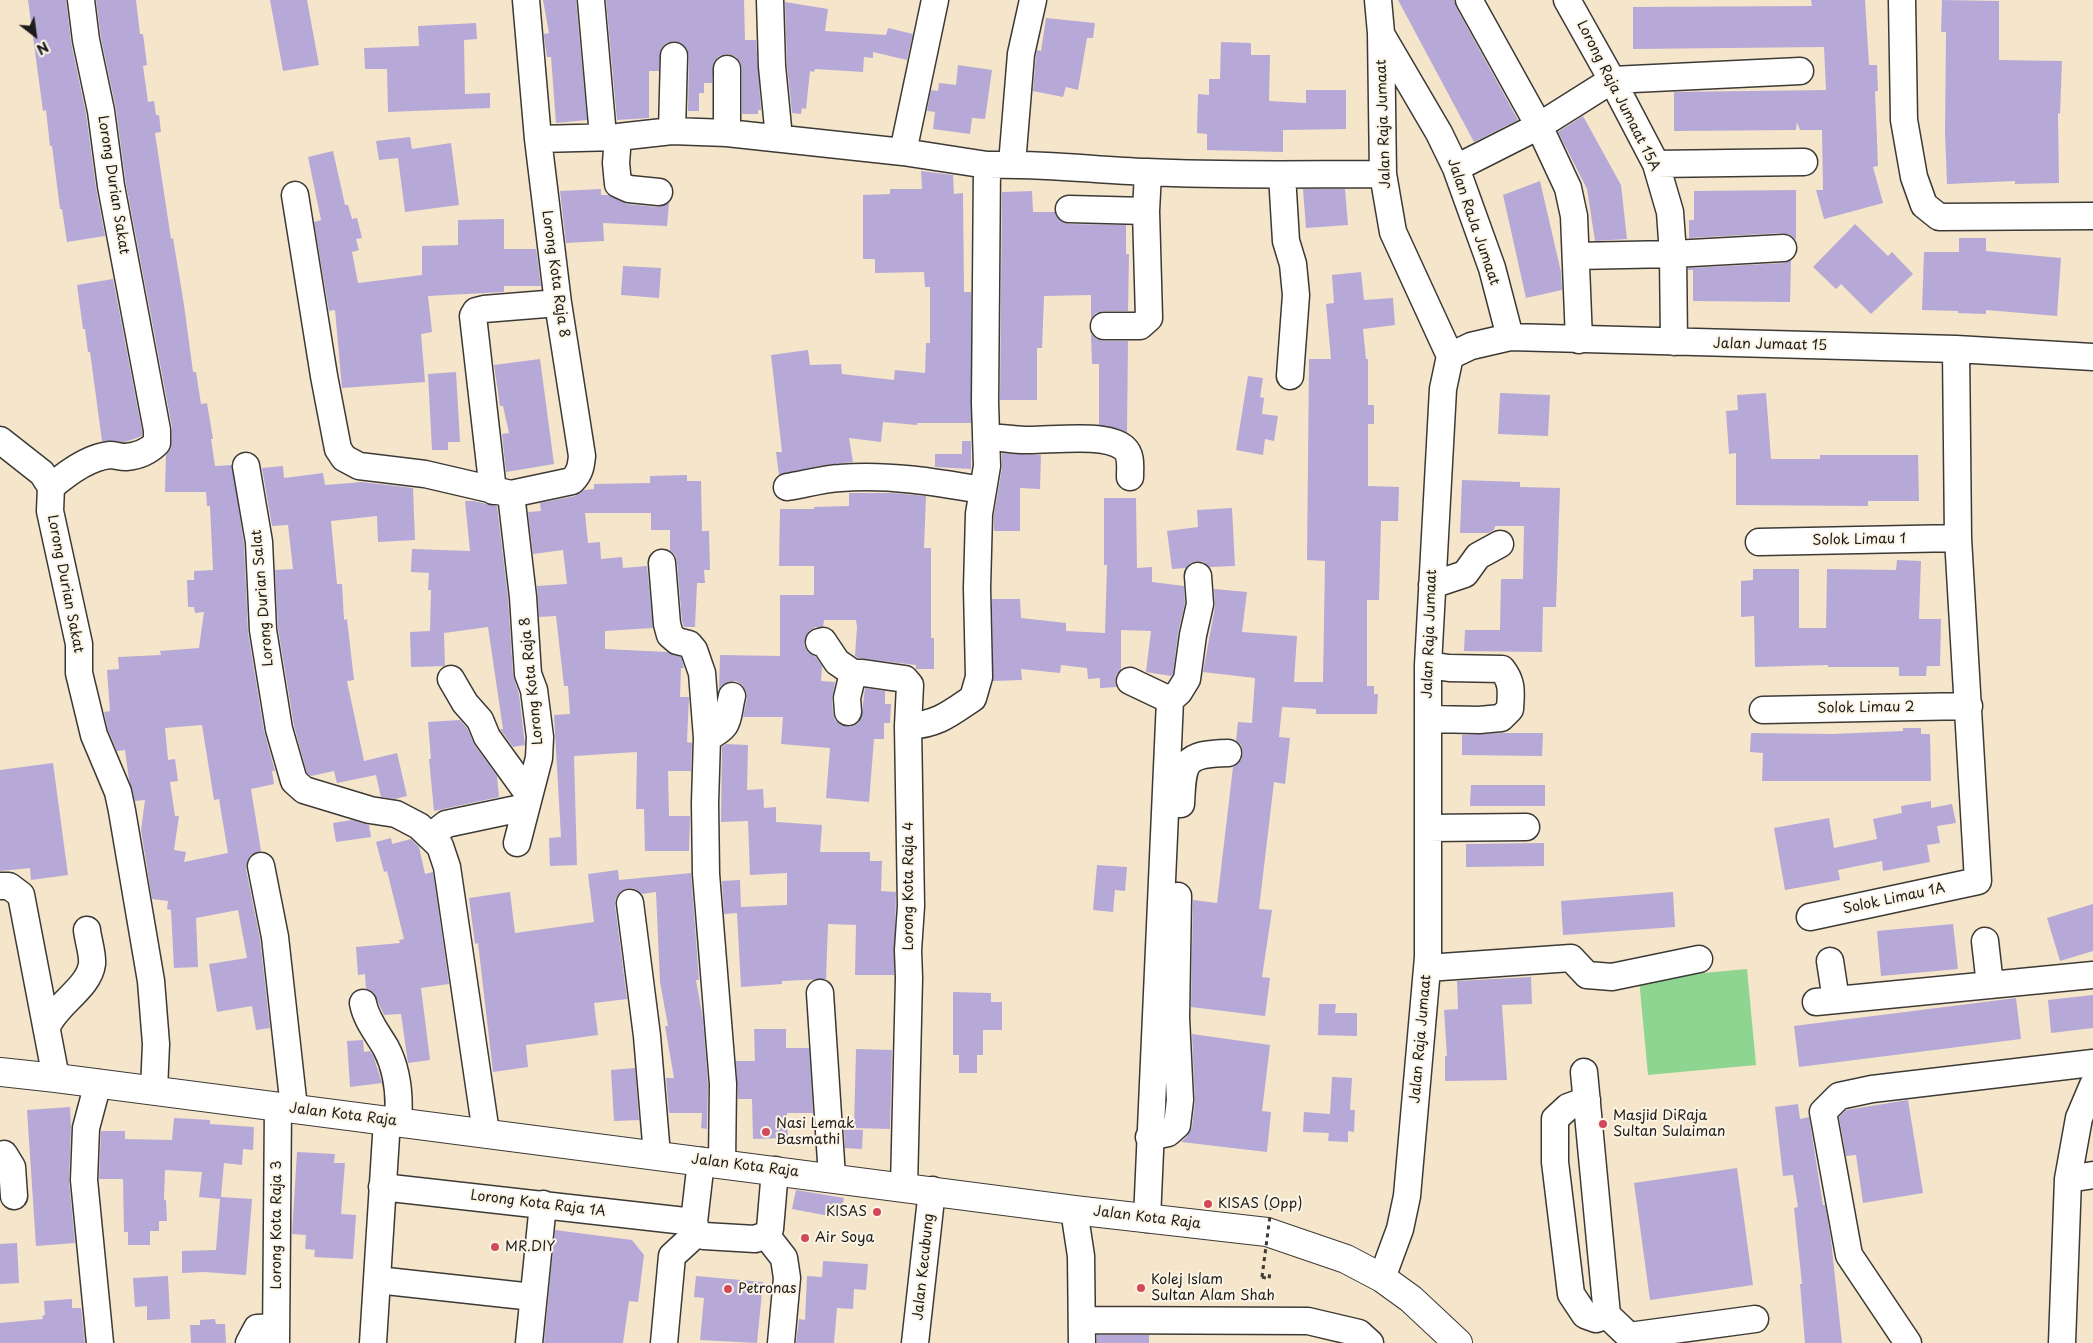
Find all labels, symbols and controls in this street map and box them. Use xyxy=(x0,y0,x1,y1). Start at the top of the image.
north arrow xyxy=(10,10,60,60)
street label: Lorong Raja Jumaat 15A xyxy=(1573,18,1663,174)
text: N xyxy=(33,37,53,60)
street label: Jalan Raja Jumaat xyxy=(1373,59,1395,189)
street label: Lorong Durian Sakat xyxy=(94,114,132,256)
street label: Jalan RaJa Jumaat xyxy=(1443,156,1503,288)
street label: Lorong Kota Raja 8 xyxy=(538,209,572,339)
street label: Jalan Jumaat 15 xyxy=(1713,336,1827,354)
street label: Lorong Durian Sakat xyxy=(43,514,87,654)
street label: Lorong Durian Salat xyxy=(249,529,277,667)
street label: Solok Limau 1 xyxy=(1812,531,1906,549)
street label: Jalan Raja Jumaat xyxy=(1419,569,1441,699)
street label: Lorong Kota Raja 8 xyxy=(517,616,547,746)
street label: Solok Limau 2 xyxy=(1817,699,1915,717)
street label: Lorong Kota Raja 4 xyxy=(901,822,917,950)
street label: Solok Limau 1A xyxy=(1841,880,1947,918)
street label: Jalan Raja Jumaat xyxy=(1407,974,1435,1104)
street label: Jalan Kota Raja xyxy=(288,1100,398,1130)
place label: Masjid DiRaja Sultan Sulaiman xyxy=(1613,1108,1725,1140)
place label: Nasi Lemak Basmathi xyxy=(776,1116,855,1148)
marker: Masjid DiRaja Sultan Sulaiman xyxy=(1597,1118,1609,1130)
marker: Nasi Lemak Basmathi xyxy=(760,1126,772,1138)
street label: Jalan Kota Raja xyxy=(690,1151,800,1181)
street label: Lorong Kota Raja 3 xyxy=(269,1161,285,1289)
street label: Lorong Kota Raja 1A xyxy=(469,1187,607,1221)
place label: KISAS (Opp) xyxy=(1218,1196,1302,1212)
marker: KISAS (Opp) xyxy=(1202,1198,1214,1210)
street label: Jalan Kota Raja xyxy=(1092,1203,1202,1233)
place label: KISAS xyxy=(826,1204,867,1220)
marker: KISAS xyxy=(871,1206,883,1218)
street label: Jalan Kecubung xyxy=(910,1213,938,1321)
place label: Air Soya xyxy=(815,1230,874,1246)
marker: Air Soya xyxy=(799,1232,811,1244)
place label: MR.DIY xyxy=(505,1239,555,1255)
marker: MR.DIY xyxy=(489,1241,501,1253)
place label: Kolej Islam Sultan Alam Shah xyxy=(1151,1272,1275,1304)
place label: Petronas xyxy=(738,1281,796,1297)
marker: Kolej Islam Sultan Alam Shah xyxy=(1135,1282,1147,1294)
marker: Petronas xyxy=(722,1283,734,1295)

